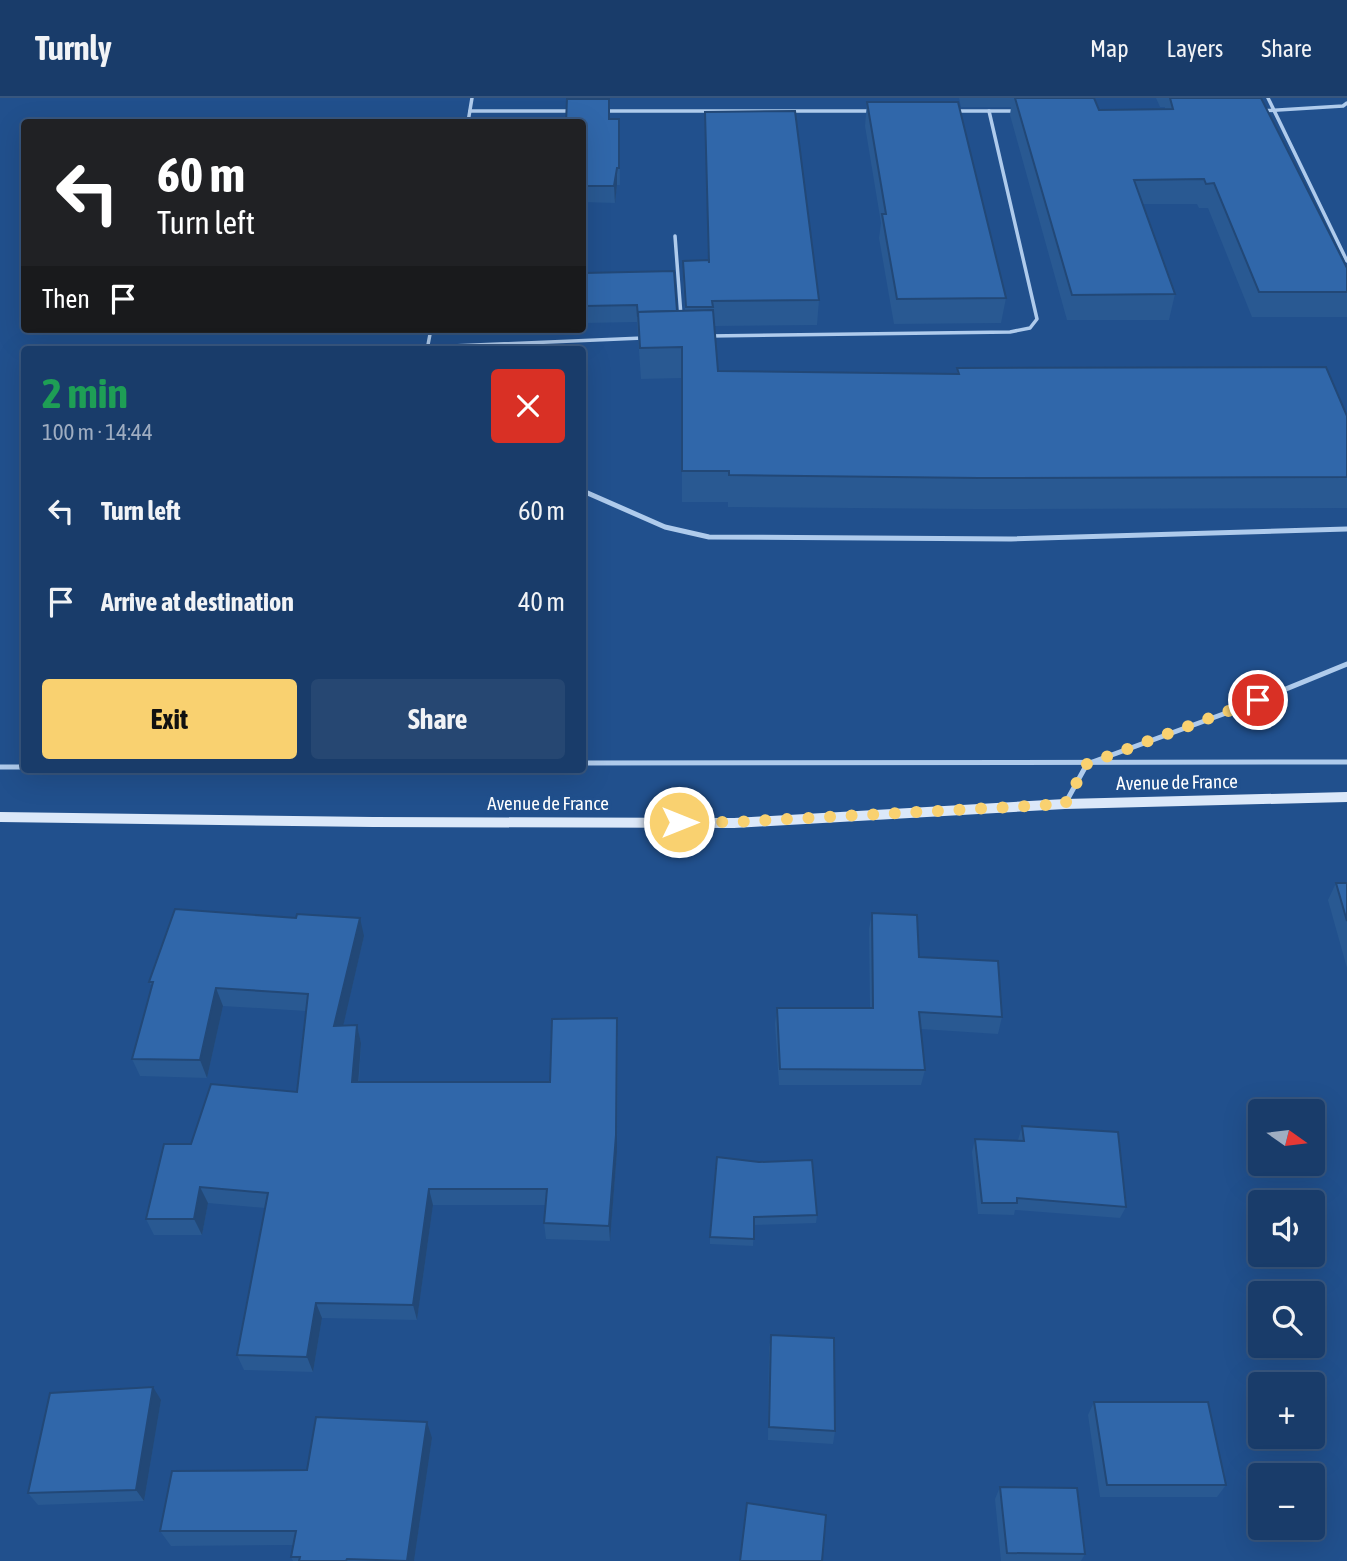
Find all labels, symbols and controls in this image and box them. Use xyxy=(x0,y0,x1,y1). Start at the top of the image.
text: Turnly xyxy=(35,29,112,67)
text: Map xyxy=(1090,35,1129,62)
text: Layers xyxy=(1167,35,1223,62)
text: Share xyxy=(1261,35,1312,62)
text: 60 m xyxy=(157,146,245,202)
icon: left xyxy=(42,147,133,238)
text: Turn left xyxy=(157,204,255,241)
icon: arrive xyxy=(104,280,142,318)
text: Then xyxy=(42,284,90,314)
text: 2 min xyxy=(42,369,128,417)
button: close xyxy=(491,369,565,443)
text: 100 m · 14:44 xyxy=(42,419,153,445)
icon: left xyxy=(42,492,80,530)
text: Turn left xyxy=(101,496,181,526)
text: 60 m xyxy=(518,496,565,526)
icon: arrive xyxy=(42,583,80,621)
text: Arrive at destination xyxy=(101,587,294,617)
text: 40 m xyxy=(518,587,565,617)
pin xyxy=(1228,670,1288,730)
button: Exit xyxy=(42,679,297,759)
button: Share xyxy=(311,679,565,759)
icon: arrive xyxy=(1239,681,1277,719)
street label: Avenue de France xyxy=(1116,770,1238,794)
position arrow xyxy=(642,785,716,859)
street label: Avenue de France xyxy=(487,792,609,814)
north arrow xyxy=(1248,1099,1325,1176)
map controls xyxy=(1248,1099,1325,1540)
button: sound xyxy=(1248,1190,1325,1267)
button: search xyxy=(1248,1281,1325,1358)
button: + xyxy=(1248,1372,1325,1449)
button: − xyxy=(1248,1463,1325,1540)

